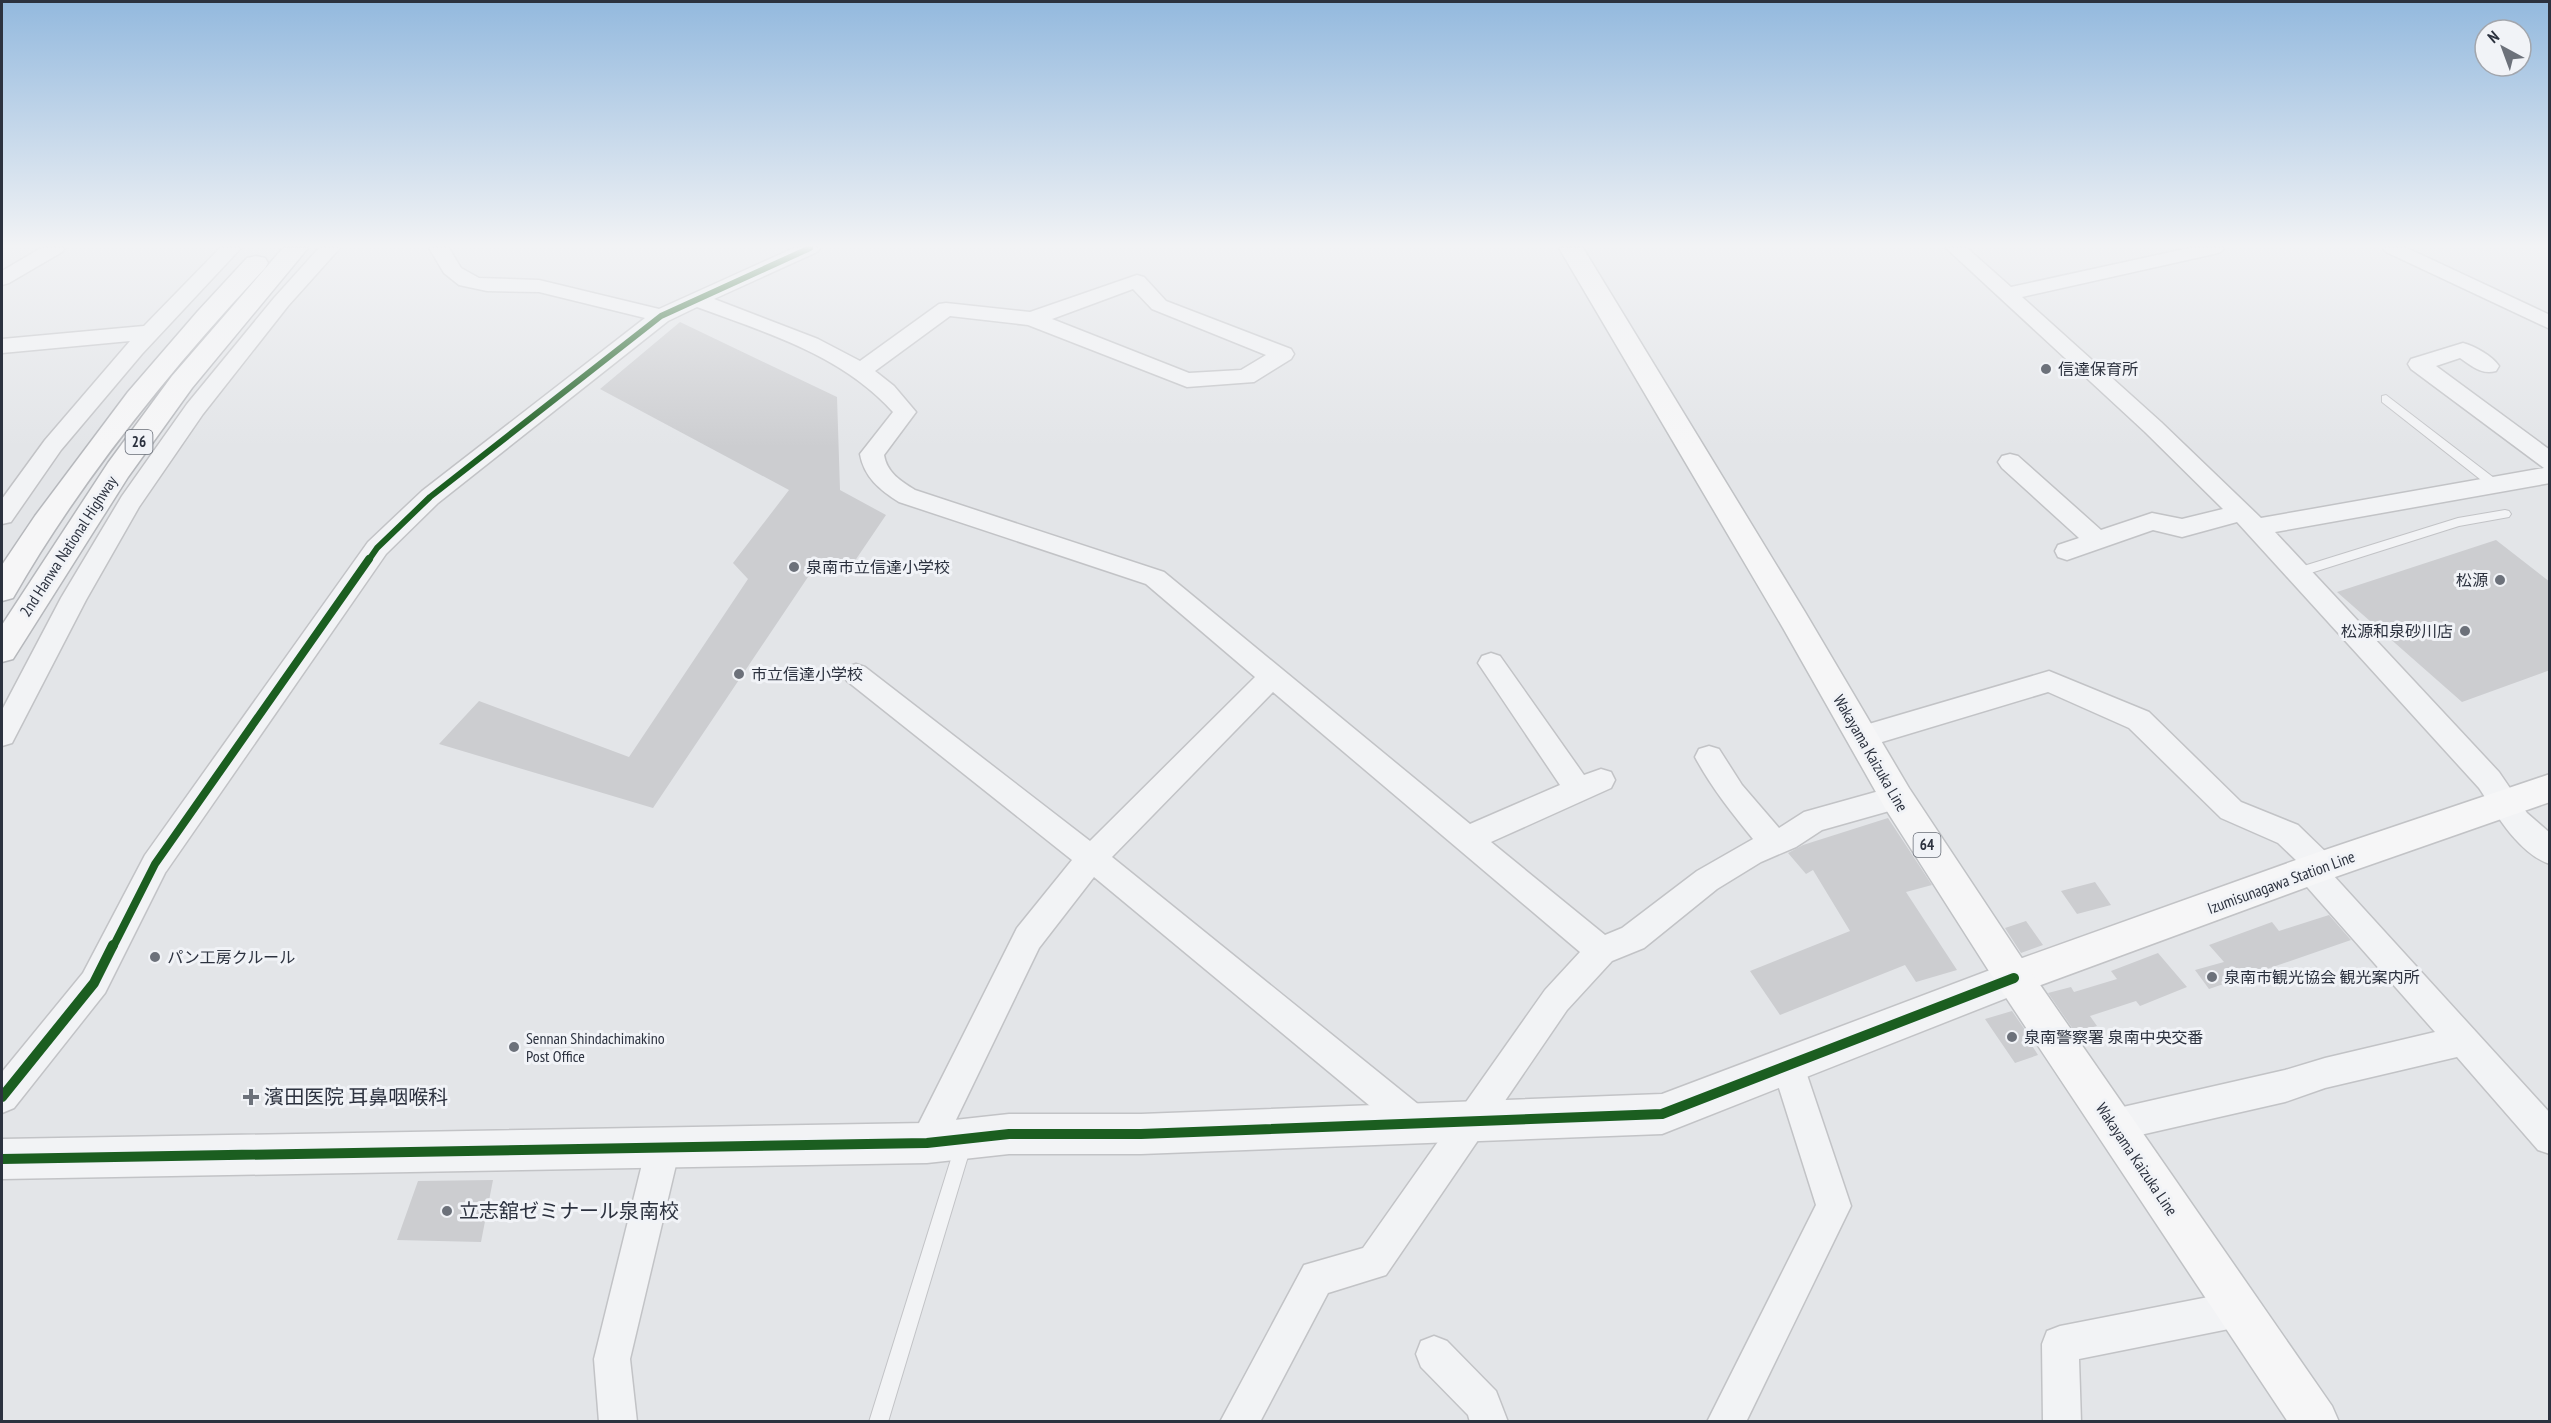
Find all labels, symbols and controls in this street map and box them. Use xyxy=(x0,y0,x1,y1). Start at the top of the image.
north arrow xyxy=(2473,18,2533,78)
text: N xyxy=(2483,26,2503,47)
place label: 信達保育所 xyxy=(2058,359,2138,379)
marker: 信達保育所 xyxy=(2039,362,2053,376)
road number: 26 xyxy=(126,430,152,454)
street label: 2nd Hanwa National Highway xyxy=(15,472,121,620)
place label: 泉南市立信達小学校 xyxy=(806,557,950,577)
marker: 泉南市立信達小学校 xyxy=(787,560,801,574)
place label: 松源 xyxy=(2456,570,2488,590)
marker: 松源 xyxy=(2493,573,2507,587)
place label: 松源和泉砂川店 xyxy=(2341,621,2453,641)
marker: 松源和泉砂川店 xyxy=(2458,624,2472,638)
place label: 市立信達小学校 xyxy=(751,664,863,684)
marker: 市立信達小学校 xyxy=(732,667,746,681)
street label: Wakayama Kaizuka Line xyxy=(1829,691,1913,815)
road number: 64 xyxy=(1914,833,1940,857)
street label: Izumisunagawa Station Line xyxy=(2205,846,2357,918)
place label: パン工房クルール xyxy=(167,947,295,967)
marker: パン工房クルール xyxy=(148,950,162,964)
place label: 泉南市観光協会 観光案内所 xyxy=(2224,967,2419,987)
marker: 泉南市観光協会 観光案内所 xyxy=(2205,970,2219,984)
place label: 泉南警察署 泉南中央交番 xyxy=(2024,1027,2203,1047)
place label: Sennan Shindachimakino Post Office xyxy=(526,1028,665,1066)
marker: 泉南警察署 泉南中央交番 xyxy=(2005,1030,2019,1044)
marker: Sennan Shindachimakino Post Office xyxy=(507,1040,521,1054)
place label: 濱田医院 耳鼻咽喉科 xyxy=(264,1084,448,1110)
marker: 濱田医院 耳鼻咽喉科 xyxy=(242,1088,260,1106)
street label: Wakayama Kaizuka Line xyxy=(2092,1099,2182,1219)
place label: 立志舘ゼミナール泉南校 xyxy=(459,1198,679,1224)
marker: 立志舘ゼミナール泉南校 xyxy=(440,1204,454,1218)

